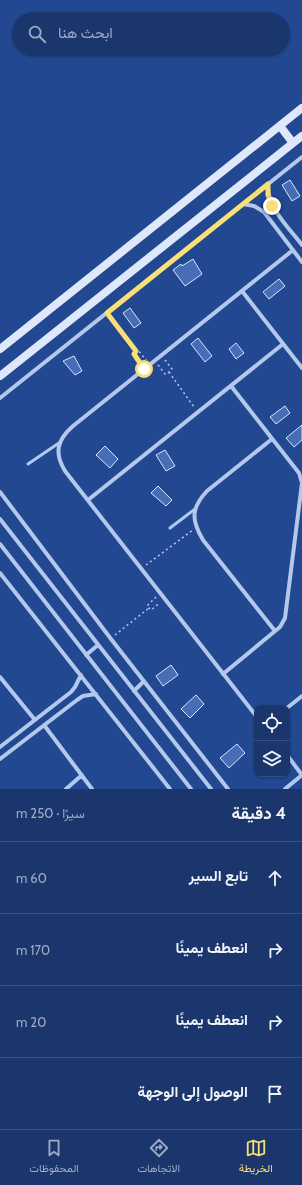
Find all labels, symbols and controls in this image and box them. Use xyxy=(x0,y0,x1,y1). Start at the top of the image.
search box xyxy=(12,12,290,56)
icon: search xyxy=(26,23,48,45)
text: ابحث هنا xyxy=(58,24,113,42)
route end xyxy=(263,197,281,215)
route start xyxy=(135,360,153,378)
map controls xyxy=(254,705,290,777)
button: locate xyxy=(254,705,290,741)
button: layers xyxy=(254,741,290,777)
text: 4 دقيقة xyxy=(232,803,286,823)
text: سيرًا · 250 m xyxy=(16,805,85,821)
text: تابع السير xyxy=(189,867,248,885)
icon: ahead xyxy=(264,867,286,889)
text: 60 m xyxy=(16,870,47,886)
text: انعطف يمينًا xyxy=(175,939,248,957)
icon: right xyxy=(264,939,286,961)
text: 170 m xyxy=(16,942,50,958)
text: انعطف يمينًا xyxy=(175,1011,248,1029)
icon: right xyxy=(264,1011,286,1033)
text: 20 m xyxy=(16,1014,46,1030)
text: الوصول إلى الوجهة xyxy=(138,1083,248,1101)
icon: arrive xyxy=(264,1083,286,1105)
tab: المحفوظات xyxy=(29,1137,79,1178)
tab: الاتجاهات xyxy=(137,1137,180,1178)
tab: الخريطة xyxy=(239,1137,273,1178)

